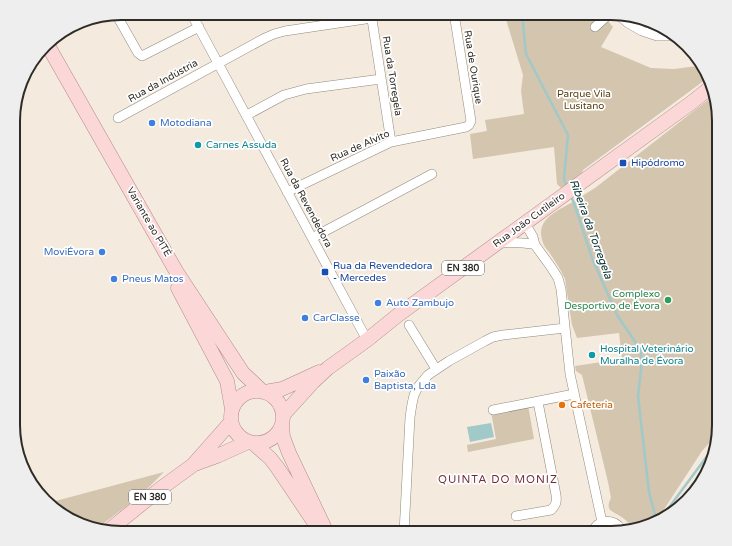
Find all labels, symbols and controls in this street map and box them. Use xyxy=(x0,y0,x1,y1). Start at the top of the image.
street label: Rua de Ourique xyxy=(461,29,485,105)
street label: Rua da Torregela xyxy=(380,35,404,117)
street label: Rua da Indústria xyxy=(126,57,200,105)
park label: Parque Vila Lusitano xyxy=(557,88,611,112)
place label: Motodiana xyxy=(160,117,212,129)
marker: Motodiana xyxy=(147,118,157,128)
street label: Rua de Alvito xyxy=(329,128,391,164)
place label: Carnes Assuda xyxy=(206,139,277,151)
marker: Carnes Assuda xyxy=(193,140,203,150)
street label: Rua da Revendedora xyxy=(277,156,335,250)
place label: Hipódromo xyxy=(631,157,685,169)
marker: Hipódromo xyxy=(618,158,628,168)
water label: Ribeira da Torregela xyxy=(567,177,615,281)
street label: Variante ao PITÉ xyxy=(124,185,174,259)
street label: Rua João Cutileiro xyxy=(491,190,567,250)
place label: MoviÉvora xyxy=(44,246,94,258)
marker: MoviÉvora xyxy=(97,247,107,257)
place label: Rua da Revendedora - Mercedes xyxy=(333,260,432,284)
road number: EN 380 xyxy=(442,261,484,275)
marker: Rua da Revendedora - Mercedes xyxy=(320,267,330,277)
place label: Pneus Matos xyxy=(122,273,184,285)
marker: Pneus Matos xyxy=(109,274,119,284)
place label: Complexo Desportivo de Évora xyxy=(564,288,660,312)
marker: Complexo Desportivo de Évora xyxy=(663,295,673,305)
place label: Auto Zambujo xyxy=(386,297,454,309)
marker: Auto Zambujo xyxy=(373,298,383,308)
place label: CarClasse xyxy=(313,312,360,324)
marker: CarClasse xyxy=(300,313,310,323)
place label: Hospital Veterinário Muralha de Évora xyxy=(600,343,694,367)
marker: Hospital Veterinário Muralha de Évora xyxy=(587,350,597,360)
place label: Paixão Baptista, Lda xyxy=(374,368,436,392)
marker: Paixão Baptista, Lda xyxy=(361,375,371,385)
place label: Cafeteria xyxy=(570,399,613,411)
marker: Cafeteria xyxy=(557,400,567,410)
district label: QUINTA DO MONIZ xyxy=(438,473,558,486)
road number: EN 380 xyxy=(129,490,171,504)

